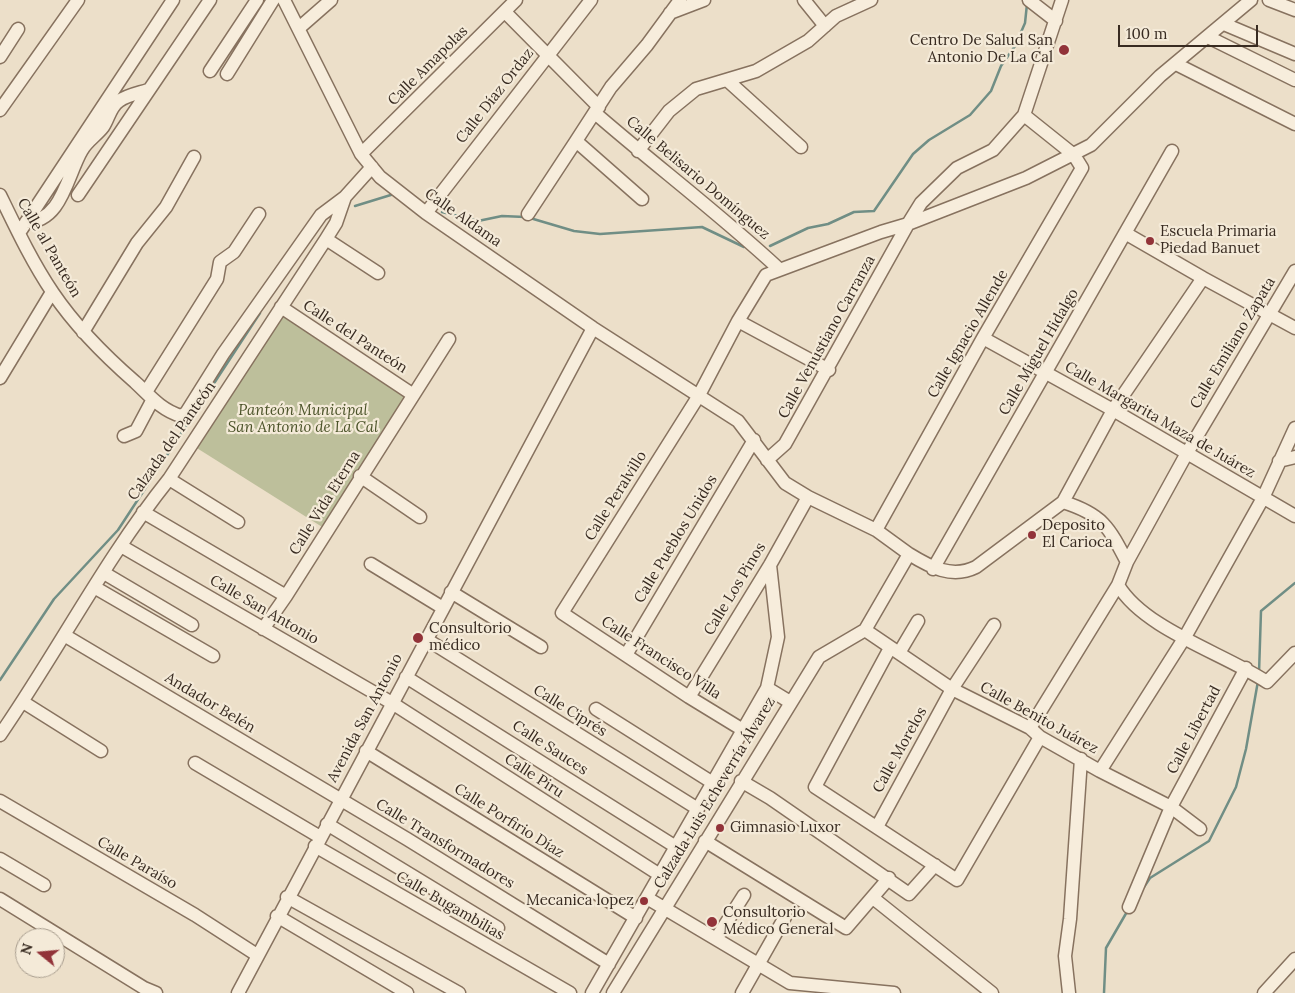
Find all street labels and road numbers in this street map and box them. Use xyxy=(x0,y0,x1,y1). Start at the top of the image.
street label: Calle Amapolas xyxy=(384,22,472,110)
street label: Calle Díaz Ordaz xyxy=(452,45,538,147)
street label: Calle Belisario Domínguez xyxy=(622,113,774,243)
street label: Calle Aldama xyxy=(421,185,505,251)
street label: Calle al Panteón xyxy=(13,195,85,301)
street label: Calle Venustiano Carranza xyxy=(775,252,879,422)
street label: Calle Ignacio Allende xyxy=(924,267,1012,401)
street label: Calle Emiliano Zapata xyxy=(1187,274,1279,412)
street label: Calle Miguel Hidalgo xyxy=(995,285,1083,419)
street label: Calle del Panteón xyxy=(299,296,411,378)
street label: Calle Margarita Maza de Juárez xyxy=(1061,358,1259,482)
street label: Calzada del Panteón xyxy=(124,378,220,504)
street label: Calle Vida Eterna xyxy=(286,448,364,558)
street label: Calle Peralvillo xyxy=(581,448,651,544)
street label: Calle Pueblos Unidos xyxy=(631,472,721,606)
street label: Calle Los Pinos xyxy=(700,539,770,639)
street label: Calle San Antonio xyxy=(206,572,322,648)
street label: Calle Francisco Villa xyxy=(598,613,724,703)
street label: Avenida San Antonio xyxy=(323,651,407,785)
street label: Andador Belén xyxy=(162,669,258,737)
street label: Calle Benito Juárez xyxy=(977,678,1101,758)
street label: Calle Ciprés xyxy=(530,681,610,741)
street label: Calle Libertad xyxy=(1163,683,1225,777)
street label: Calzada Luis Echeverría Álvarez xyxy=(650,694,780,892)
street label: Calle Morelos xyxy=(869,704,931,796)
street label: Calle Sauces xyxy=(509,717,591,779)
street label: Calle Piru xyxy=(501,750,567,802)
street label: Calle Porfirio Díaz xyxy=(451,780,567,862)
street label: Calle Transformadores xyxy=(372,795,518,893)
street label: Calle Paraíso xyxy=(94,833,180,893)
street label: Calle Bugambilias xyxy=(393,868,507,944)

